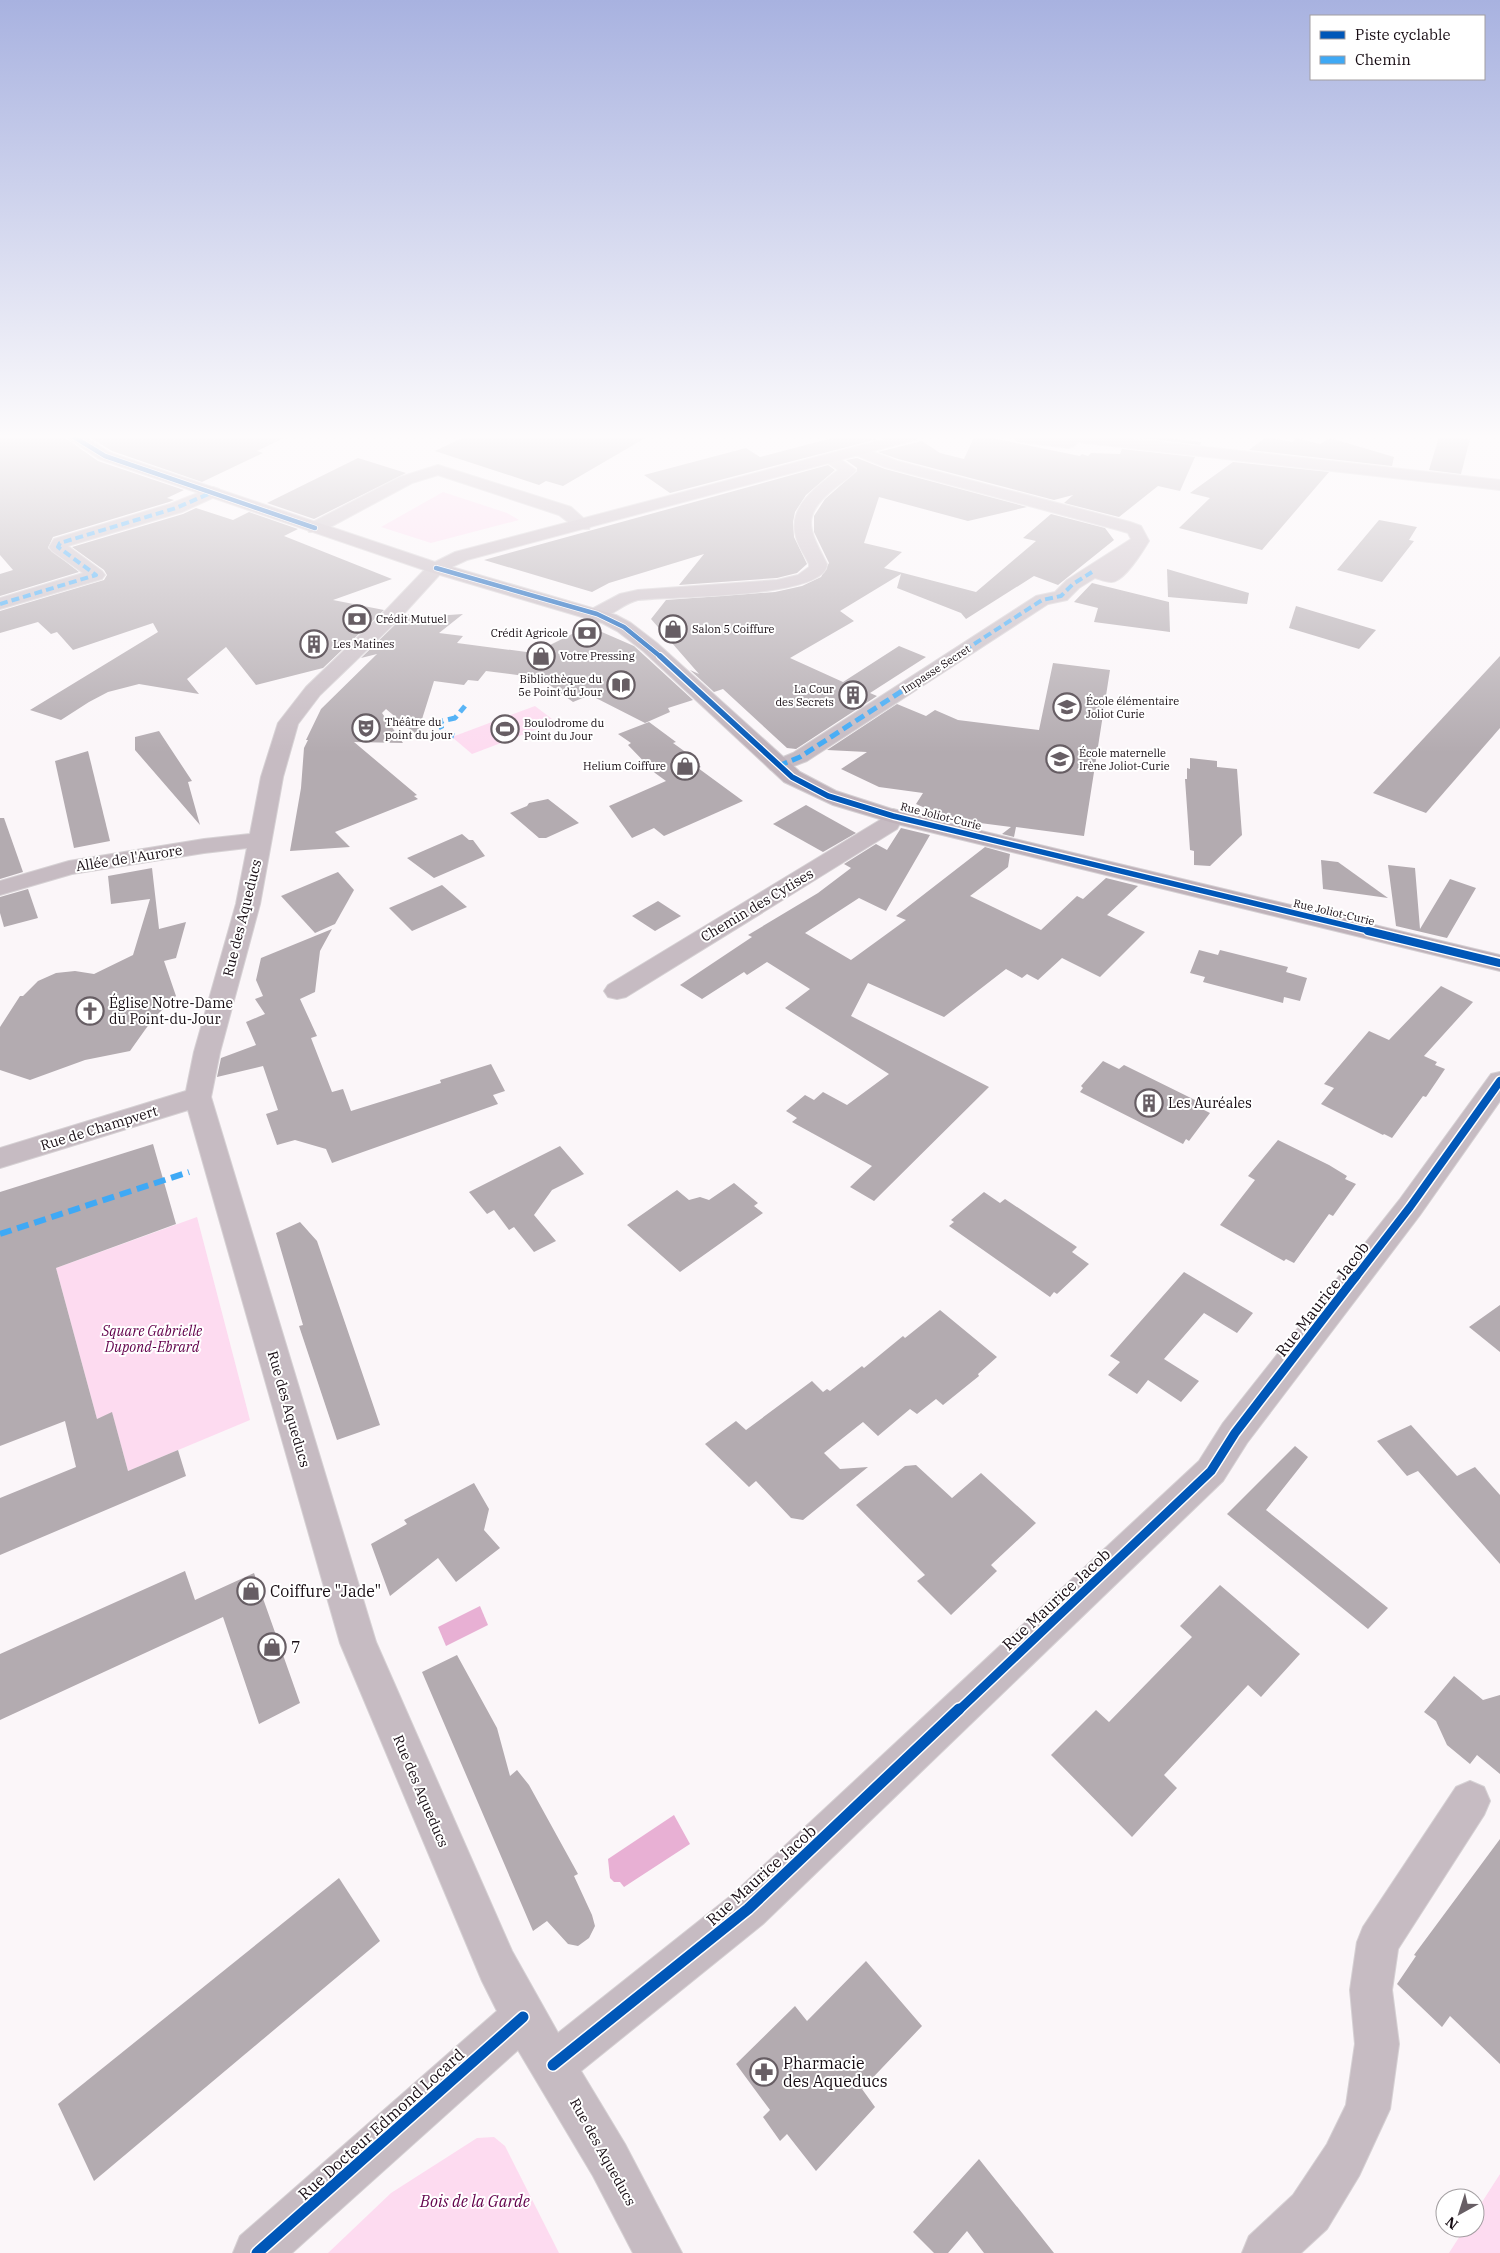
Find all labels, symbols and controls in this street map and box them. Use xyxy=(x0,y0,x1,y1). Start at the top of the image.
legend xyxy=(1310,15,1485,80)
text: Piste cyclable xyxy=(1355,25,1451,44)
text: Chemin xyxy=(1355,50,1411,69)
bank icon: Crédit Mutuel xyxy=(342,604,372,634)
place label: Crédit Mutuel xyxy=(376,612,447,626)
shop icon: Salon 5 Coiffure xyxy=(658,614,688,644)
bank icon: Crédit Agricole xyxy=(572,618,602,648)
place label: Salon 5 Coiffure xyxy=(692,622,775,636)
place label: Crédit Agricole xyxy=(491,626,568,640)
building icon: Les Matines xyxy=(299,629,329,659)
place label: Les Matines xyxy=(333,637,394,651)
shop icon: Votre Pressing xyxy=(526,641,556,671)
street label: Impasse Secret xyxy=(899,642,973,696)
place label: Votre Pressing xyxy=(560,649,635,663)
library icon: Bibliothèque du 5e Point du Jour xyxy=(606,670,636,700)
place label: Bibliothèque du 5e Point du Jour xyxy=(518,672,602,699)
building icon: La Cour des Secrets xyxy=(838,680,868,710)
place label: La Cour des Secrets xyxy=(775,682,834,709)
school or university icon: École élémentaire Joliot Curie xyxy=(1052,692,1082,722)
place label: École élémentaire Joliot Curie xyxy=(1086,694,1179,721)
theatre icon: Théâtre du point du jour xyxy=(351,713,381,743)
sports icon: Boulodrome du Point du Jour xyxy=(490,714,520,744)
place label: Théâtre du point du jour xyxy=(385,715,452,742)
place label: Boulodrome du Point du Jour xyxy=(524,716,604,743)
school or university icon: École maternelle Irène Joliot-Curie xyxy=(1045,744,1075,774)
place label: École maternelle Irène Joliot-Curie xyxy=(1079,746,1170,773)
shop icon: Helium Coiffure xyxy=(670,751,700,781)
place label: Helium Coiffure xyxy=(583,759,666,773)
street label: Rue Joliot-Curie xyxy=(899,799,983,833)
street label: Allée de l'Aurore xyxy=(75,841,183,875)
street label: Rue des Aqueducs xyxy=(219,857,265,979)
street label: Chemin des Cytises xyxy=(697,864,817,946)
street label: Rue Joliot-Curie xyxy=(1292,896,1376,928)
place label: Église Notre-Dame du Point-du-Jour xyxy=(109,993,233,1028)
church icon: Église Notre-Dame du Point-du-Jour xyxy=(75,996,105,1026)
building icon: Les Auréales xyxy=(1134,1088,1164,1118)
place label: Les Auréales xyxy=(1168,1094,1252,1112)
street label: Rue de Champvert xyxy=(38,1102,160,1154)
street label: Rue Maurice Jacob xyxy=(1271,1237,1373,1361)
park label: Square Gabrielle Dupond-Ebrard xyxy=(101,1322,203,1356)
street label: Rue des Aqueducs xyxy=(264,1349,314,1469)
street label: Rue Maurice Jacob xyxy=(998,1544,1114,1654)
shop icon: Coiffure "Jade" xyxy=(236,1576,266,1606)
place label: Coiffure "Jade" xyxy=(270,1581,381,1601)
shop icon: 7 xyxy=(257,1632,287,1662)
place label: 7 xyxy=(291,1637,301,1657)
street label: Rue des Aqueducs xyxy=(389,1732,453,1850)
street label: Rue Maurice Jacob xyxy=(702,1821,820,1929)
street label: Rue Docteur Edmond Locard xyxy=(294,2044,468,2204)
place label: Pharmacie des Aqueducs xyxy=(783,2053,888,2091)
pharmacy icon: Pharmacie des Aqueducs xyxy=(749,2057,779,2087)
street label: Rue des Aqueducs xyxy=(566,2095,640,2209)
north arrow xyxy=(1435,2188,1485,2238)
park label: Bois de la Garde xyxy=(419,2191,530,2211)
text: N xyxy=(1442,2213,1462,2234)

